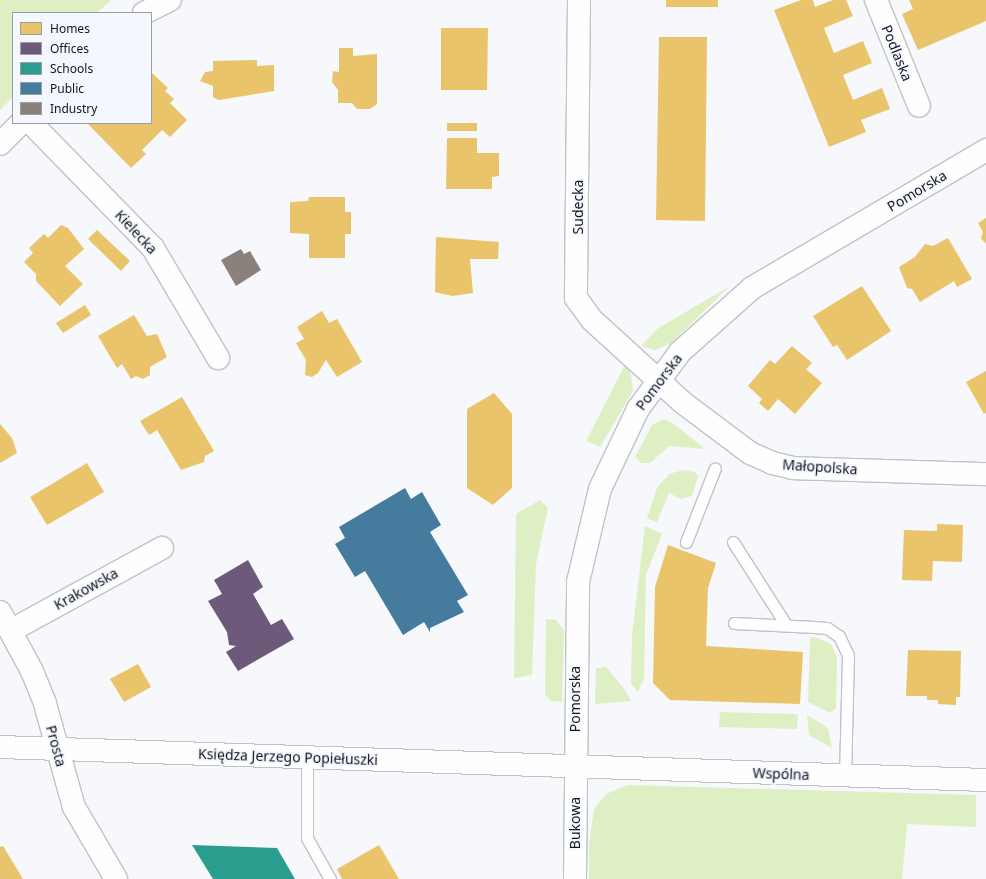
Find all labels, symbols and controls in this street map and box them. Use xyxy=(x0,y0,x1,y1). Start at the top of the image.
legend xyxy=(12,12,152,124)
text: Homes xyxy=(50,20,90,37)
street label: Podlaska xyxy=(878,22,916,84)
text: Offices xyxy=(50,40,89,57)
text: Schools xyxy=(50,60,93,77)
text: Public xyxy=(50,80,84,97)
text: Industry xyxy=(50,100,97,117)
street label: Pomorska xyxy=(884,167,950,215)
street label: Sudecka xyxy=(570,180,586,234)
street label: Kielecka xyxy=(112,207,160,257)
street label: Pomorska xyxy=(632,350,686,414)
street label: Małopolska xyxy=(782,456,858,478)
street label: Krakowska xyxy=(51,565,121,613)
street label: Pomorska xyxy=(567,666,583,732)
street label: Prosta xyxy=(42,724,70,768)
street label: Księdza Jerzego Popiełuszki xyxy=(198,745,378,769)
street label: Wspólna xyxy=(752,765,810,783)
street label: Bukowa xyxy=(567,797,583,849)

